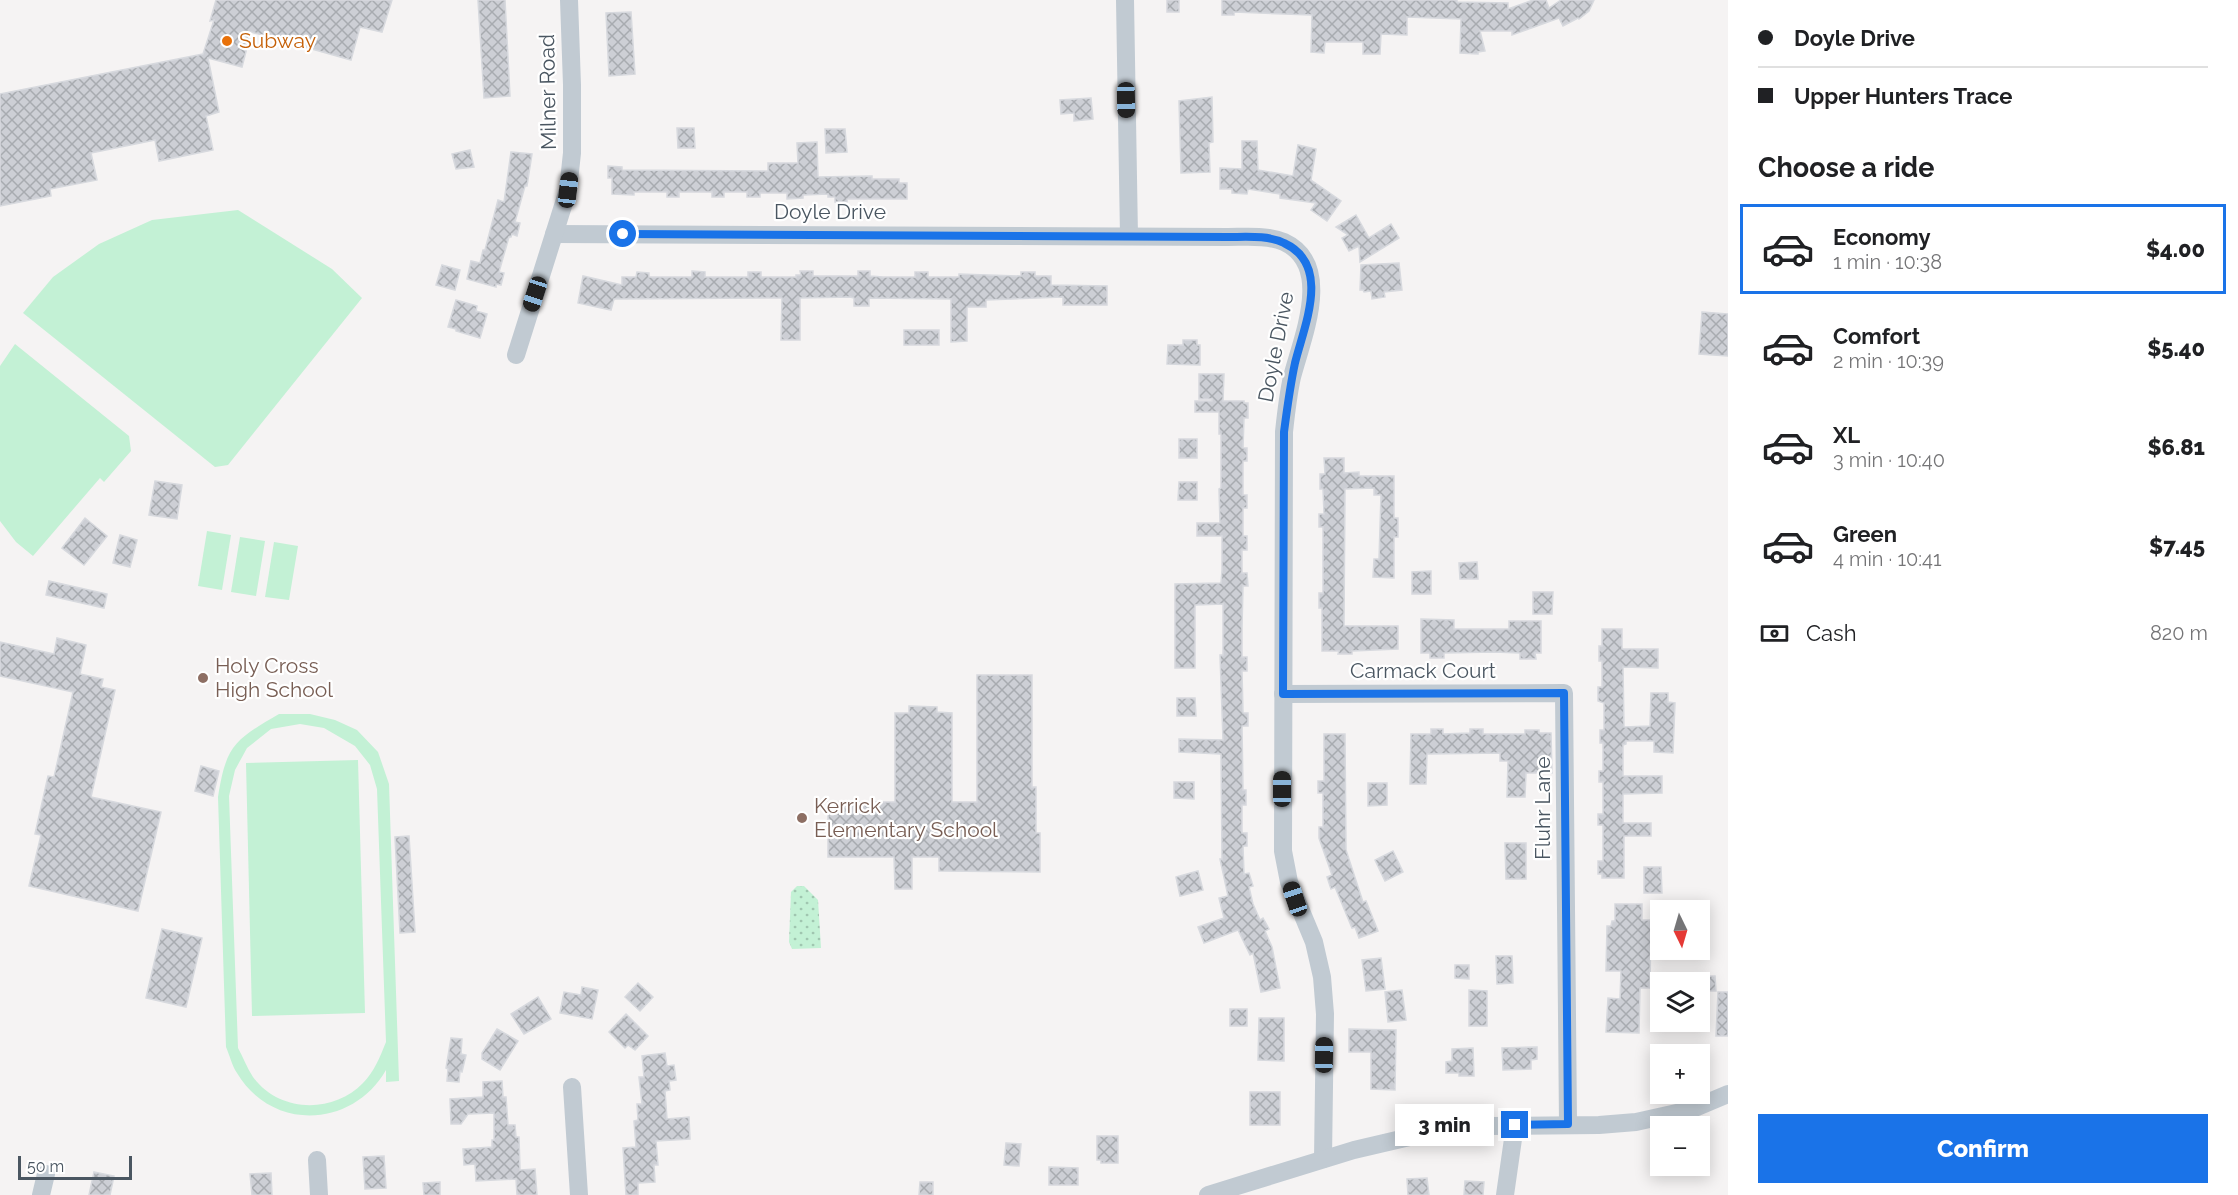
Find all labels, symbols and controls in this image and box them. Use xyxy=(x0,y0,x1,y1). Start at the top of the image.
text: Doyle Drive xyxy=(1794,25,1915,51)
place label: Subway xyxy=(239,28,316,53)
marker: Subway xyxy=(220,34,234,48)
street label: Milner Road xyxy=(534,34,561,150)
car xyxy=(1117,82,1135,118)
text: Upper Hunters Trace xyxy=(1794,83,2013,109)
text: Choose a ride xyxy=(1758,152,1934,183)
car xyxy=(557,171,579,209)
street label: Doyle Drive xyxy=(774,199,886,224)
route start xyxy=(609,220,636,247)
icon: car xyxy=(1761,222,1815,276)
text: Economy xyxy=(1833,224,1931,250)
text: $4.00 xyxy=(2146,236,2205,262)
text: 1 min · 10:38 xyxy=(1833,250,1942,274)
car xyxy=(521,274,549,314)
street label: Doyle Drive xyxy=(1253,290,1298,404)
icon: car xyxy=(1761,321,1815,375)
text: Comfort xyxy=(1833,323,1920,349)
text: $5.40 xyxy=(2147,335,2205,361)
text: 2 min · 10:39 xyxy=(1833,349,1944,373)
icon: car xyxy=(1761,420,1815,474)
text: XL xyxy=(1833,422,1860,448)
text: $6.81 xyxy=(2148,434,2205,460)
text: 3 min · 10:40 xyxy=(1833,448,1945,472)
icon: car xyxy=(1761,519,1815,573)
text: Green xyxy=(1833,521,1897,547)
text: $7.45 xyxy=(2149,533,2205,559)
text: 4 min · 10:41 xyxy=(1833,547,1941,571)
icon: cash xyxy=(1758,617,1791,650)
text: Cash xyxy=(1806,620,1857,646)
text: 820 m xyxy=(2150,621,2208,645)
place label: Holy Cross High School xyxy=(215,653,333,702)
street label: Carmack Court xyxy=(1350,658,1496,683)
marker: Holy Cross High School xyxy=(196,671,210,685)
street label: Fluhr Lane xyxy=(1530,756,1555,860)
car xyxy=(1273,771,1291,807)
place label: Kerrick Elementary School xyxy=(814,793,998,842)
marker: Kerrick Elementary School xyxy=(795,811,809,825)
car xyxy=(1281,879,1309,919)
north arrow xyxy=(1650,900,1710,960)
map controls xyxy=(1650,900,1710,1176)
button: layers xyxy=(1650,972,1710,1032)
car xyxy=(1315,1037,1333,1073)
button: + xyxy=(1650,1044,1710,1104)
callout: 3 min xyxy=(1395,1104,1494,1146)
route end xyxy=(1501,1111,1528,1138)
text: 3 min xyxy=(1418,1113,1471,1137)
button: Confirm xyxy=(1758,1114,2208,1183)
button: − xyxy=(1650,1116,1710,1176)
scale bar xyxy=(18,1153,132,1180)
text: 50 m xyxy=(27,1157,64,1176)

